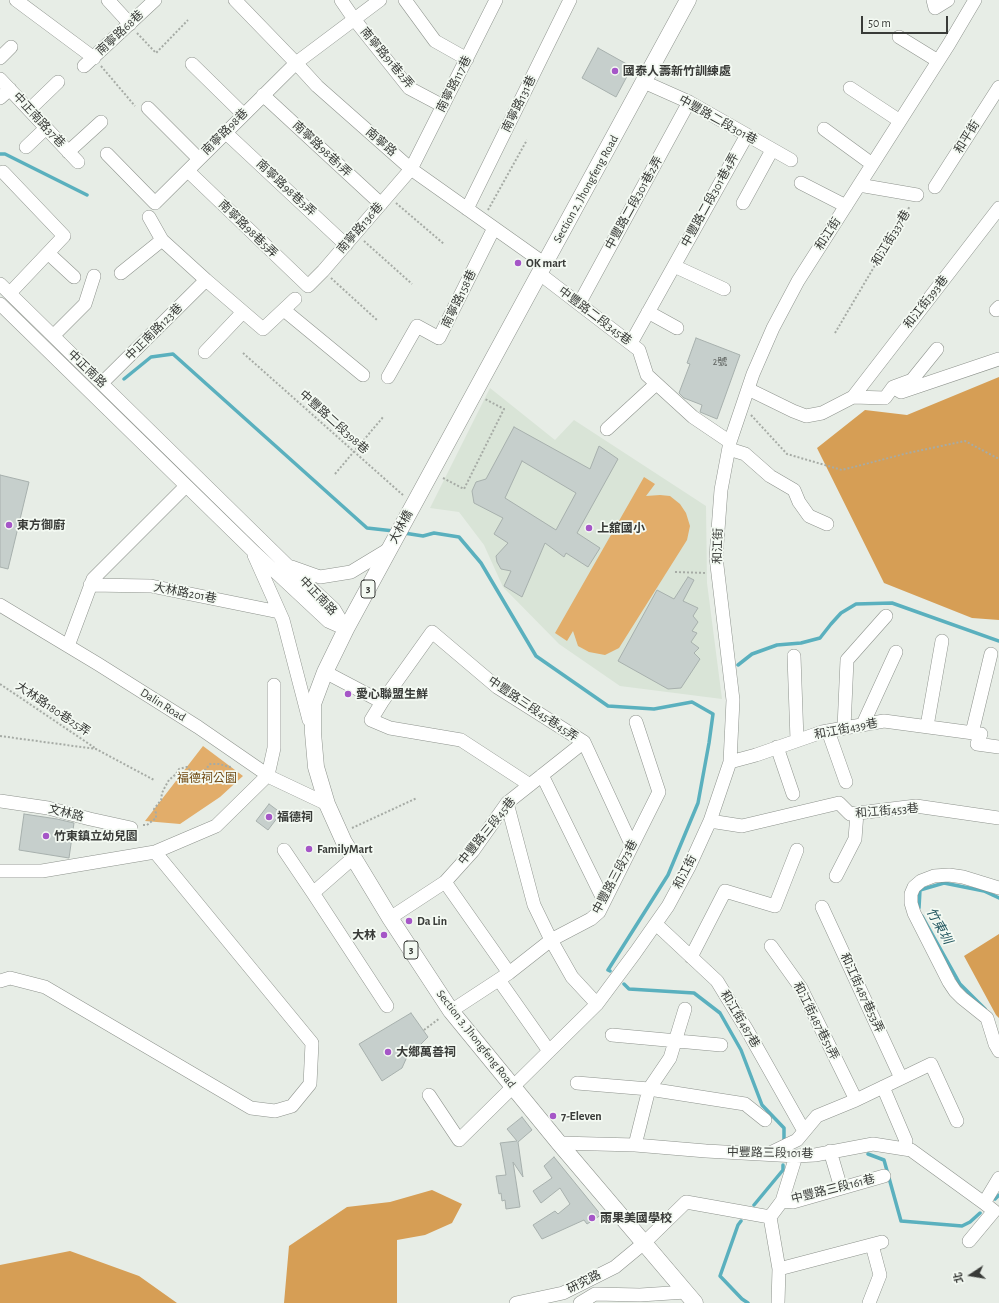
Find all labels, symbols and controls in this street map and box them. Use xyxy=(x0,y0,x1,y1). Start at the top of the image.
street label: 南寧路68巷 xyxy=(93,8,147,58)
scale bar xyxy=(863,8,950,34)
text: 50 m xyxy=(868,17,891,29)
street label: 南寧路91巷2弄 xyxy=(357,25,417,91)
street label: 南寧路117巷 xyxy=(434,53,474,115)
place label: 國泰人壽新竹訓練處 xyxy=(623,64,731,78)
marker: 國泰人壽新竹訓練處 xyxy=(610,66,620,76)
street label: 南寧路131巷 xyxy=(499,73,539,135)
street label: 中正南路37巷 xyxy=(10,90,68,150)
street label: 中豐路二段301巷 xyxy=(676,93,760,147)
street label: 南寧路98巷 xyxy=(199,106,251,158)
street label: 南寧路98巷1弄 xyxy=(289,118,355,180)
street label: 和平街 xyxy=(951,118,983,156)
street label: 南寧路 xyxy=(363,125,399,159)
street label: Section 2, Jhongfeng Road xyxy=(550,133,622,245)
street label: 中豐路二段301巷4弄 xyxy=(678,151,742,249)
street label: 中豐路二段301巷2弄 xyxy=(602,154,666,252)
street label: 南寧路98巷3弄 xyxy=(253,157,319,219)
street label: 南寧路98巷5弄 xyxy=(216,197,280,261)
street label: 南寧路136巷 xyxy=(334,200,386,256)
street label: 和江街337巷 xyxy=(869,207,913,269)
street label: 和江街 xyxy=(812,215,844,253)
place label: OK mart xyxy=(526,256,566,270)
marker: OK mart xyxy=(513,258,523,268)
street label: 南寧路158巷 xyxy=(439,268,479,330)
street label: 和江街393巷 xyxy=(901,273,951,331)
street label: 中豐路二段345巷 xyxy=(556,284,634,348)
street label: 中正南路123巷 xyxy=(123,301,185,363)
street label: 中正南路 xyxy=(65,347,109,391)
house number: 2號 xyxy=(713,356,727,368)
street label: 中豐路二段398巷 xyxy=(296,387,372,457)
street label: 大林橋 xyxy=(386,508,416,546)
place label: 東方御廚 xyxy=(17,518,65,532)
marker: 東方御廚 xyxy=(4,520,14,530)
place label: 上舘國小 xyxy=(597,521,645,535)
marker: 上舘國小 xyxy=(584,523,594,533)
street label: 和江街 xyxy=(710,528,726,564)
street label: 中正南路 xyxy=(296,574,340,618)
street label: 大林路201巷 xyxy=(152,580,218,606)
road number: 3 xyxy=(361,580,375,598)
street label: 中豐路三段45巷45弄 xyxy=(485,674,581,744)
street label: 大林路180巷25弄 xyxy=(13,679,93,739)
street label: Dalin Road xyxy=(137,685,189,725)
place label: 愛心聯盟生鮮 xyxy=(356,687,428,701)
marker: 愛心聯盟生鮮 xyxy=(343,689,353,699)
street label: 和江街439巷 xyxy=(813,716,879,742)
park label: 福德祠公園 xyxy=(177,771,237,785)
street label: 中豐路三段45巷 xyxy=(455,794,519,868)
street label: 和江街453巷 xyxy=(855,801,919,821)
street label: 文林路 xyxy=(47,802,85,824)
place label: 福德祠 xyxy=(277,810,313,824)
marker: 福德祠 xyxy=(264,812,274,822)
place label: 竹東鎮立幼兒園 xyxy=(54,829,138,843)
marker: 竹東鎮立幼兒園 xyxy=(41,831,51,841)
street label: 中豐路三段73巷 xyxy=(589,837,641,917)
place label: FamilyMart xyxy=(317,842,372,856)
marker: FamilyMart xyxy=(304,844,314,854)
street label: 和江街 xyxy=(670,853,700,891)
water label: 竹東圳 xyxy=(923,905,955,947)
place label: Da Lin xyxy=(417,914,447,928)
marker: Da Lin xyxy=(404,916,414,926)
place label: 大林 xyxy=(352,928,376,942)
marker: 大林 xyxy=(379,930,389,940)
road number: 3 xyxy=(404,941,418,959)
street label: 和江街487巷53弄 xyxy=(837,951,887,1035)
street label: 和江街487巷51弄 xyxy=(790,980,842,1062)
street label: Section 3, Jhongfeng Road xyxy=(433,987,519,1091)
street label: 和江街487巷 xyxy=(717,988,763,1050)
place label: 大鄉萬善祠 xyxy=(396,1045,456,1059)
marker: 大鄉萬善祠 xyxy=(383,1047,393,1057)
place label: 7-Eleven xyxy=(561,1109,602,1123)
marker: 7-Eleven xyxy=(548,1111,558,1121)
street label: 中豐路三段101巷 xyxy=(727,1145,813,1161)
street label: 中豐路三段161巷 xyxy=(790,1172,876,1206)
place label: 雨果美國學校 xyxy=(600,1211,672,1225)
marker: 雨果美國學校 xyxy=(587,1213,597,1223)
north arrow xyxy=(951,1255,991,1295)
street label: 研究路 xyxy=(565,1267,603,1297)
text: 北 xyxy=(952,1271,965,1284)

